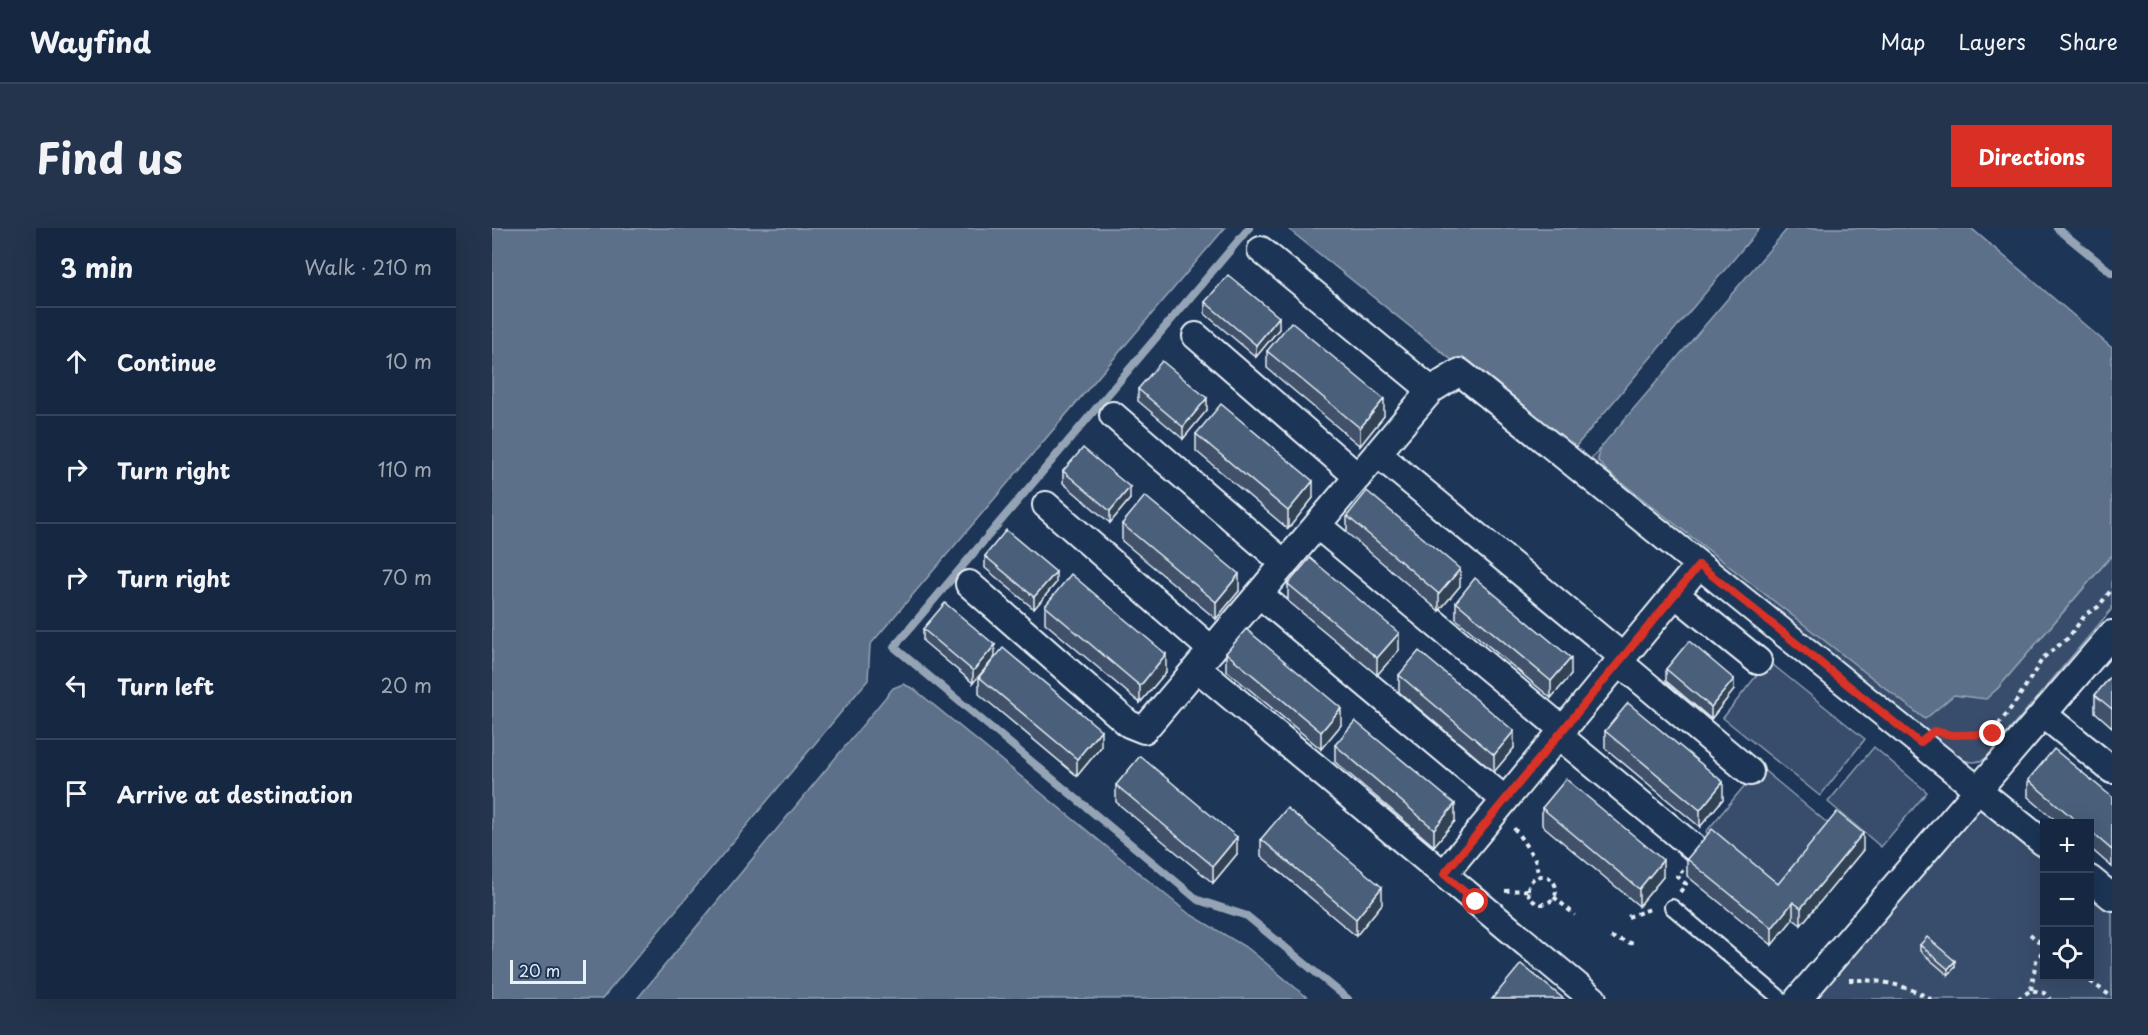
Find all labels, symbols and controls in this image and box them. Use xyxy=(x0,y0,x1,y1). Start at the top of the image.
text: Wayfind xyxy=(30,20,151,63)
text: Map xyxy=(1881,25,1925,57)
text: Layers xyxy=(1958,25,2026,57)
text: Share xyxy=(2059,25,2118,57)
text: Find us xyxy=(36,125,183,188)
button: Directions xyxy=(1951,125,2112,187)
text: 3 min xyxy=(60,248,133,287)
text: Walk · 210 m xyxy=(305,252,432,282)
icon: ahead xyxy=(60,345,93,378)
text: Continue xyxy=(117,345,216,378)
text: 10 m xyxy=(385,346,432,376)
icon: right xyxy=(60,453,93,486)
text: Turn right xyxy=(117,453,230,486)
text: 110 m xyxy=(378,454,432,484)
icon: right xyxy=(60,561,93,594)
text: Turn right xyxy=(117,561,230,594)
text: 70 m xyxy=(382,562,432,592)
icon: left xyxy=(60,669,93,702)
text: Turn left xyxy=(117,669,214,702)
text: 20 m xyxy=(380,670,432,700)
route end xyxy=(1979,720,2005,746)
icon: arrive xyxy=(60,777,93,810)
text: Arrive at destination xyxy=(117,777,353,810)
map controls xyxy=(2040,819,2094,981)
button: + xyxy=(2040,819,2094,873)
button: − xyxy=(2040,873,2094,927)
route start xyxy=(1462,888,1488,914)
button: locate xyxy=(2040,927,2094,981)
scale bar xyxy=(510,957,586,984)
text: 20 m xyxy=(519,958,560,982)

